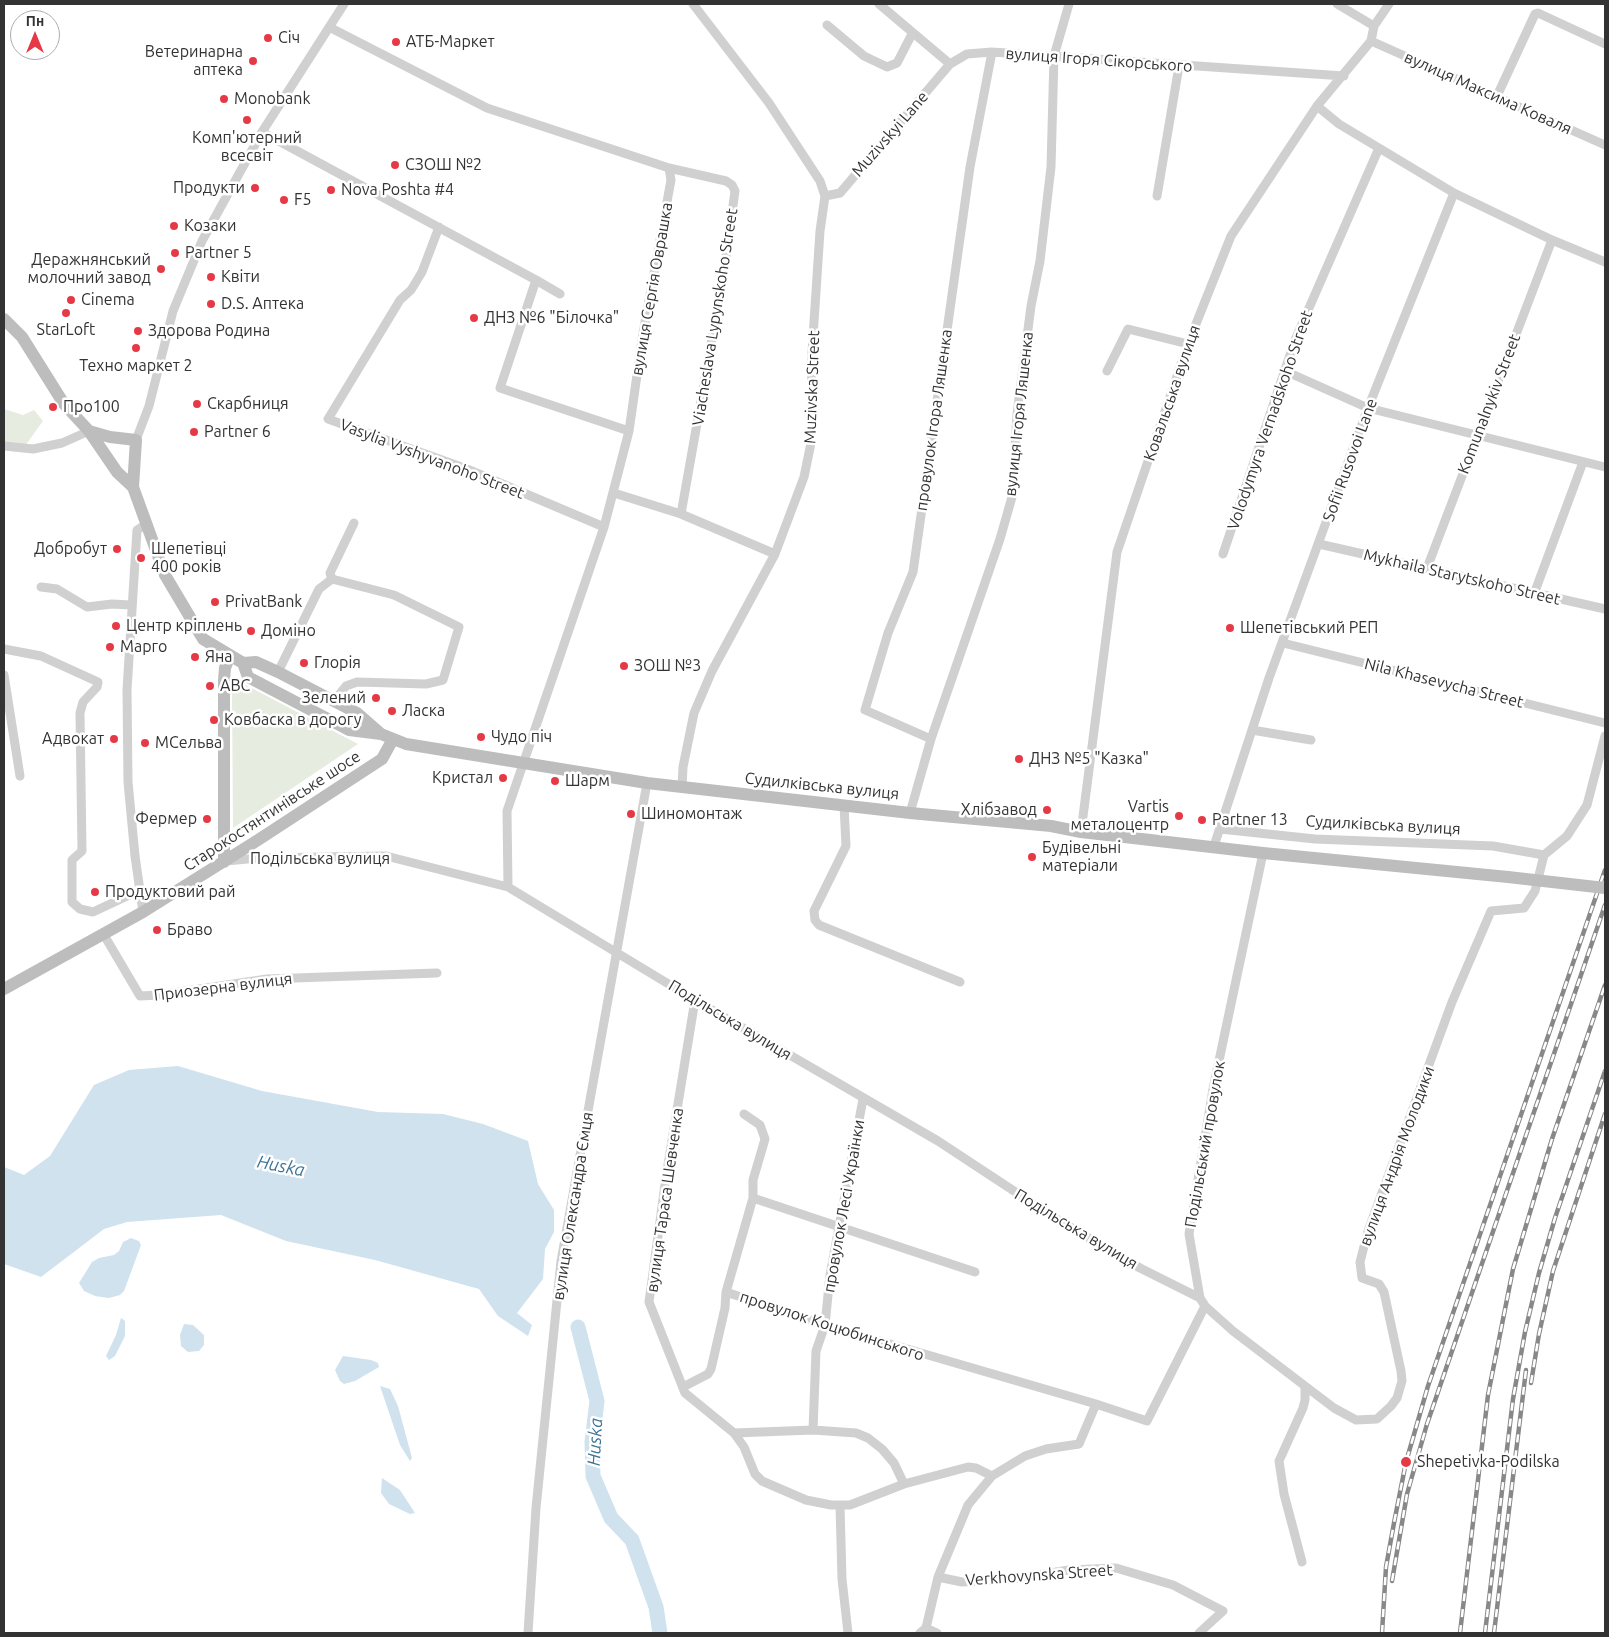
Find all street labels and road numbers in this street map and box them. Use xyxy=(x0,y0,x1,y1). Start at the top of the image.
street label: вулиця Ігоря Сікорського xyxy=(1005,44,1193,76)
street label: вулиця Максима Коваля xyxy=(1401,47,1575,139)
street label: Muzivskyi Lane xyxy=(848,87,932,181)
street label: вулиця Сергія Оврашка xyxy=(627,201,677,377)
street label: Viacheslava Lypynskoho Street xyxy=(688,207,742,427)
street label: Volodymyra Vernadskoho Street xyxy=(1223,308,1317,532)
street label: Ковальська вулиця xyxy=(1140,323,1204,463)
street label: провулок Ігора Ляшенка xyxy=(912,328,956,512)
street label: Muzivska Street xyxy=(800,330,824,444)
street label: вулиця Ігоря Ляшенка xyxy=(1001,331,1037,497)
street label: Komunalnykiv Street xyxy=(1453,331,1525,477)
street label: Sofii Rusovoi Lane xyxy=(1319,396,1381,524)
street label: Vasylia Vyshyvanoho Street xyxy=(337,415,527,503)
street label: Mykhaila Starytskoho Street xyxy=(1362,545,1562,609)
street label: Nila Khasevycha Street xyxy=(1362,654,1526,712)
street label: Старокостянтинівське шосе xyxy=(180,747,364,875)
street label: Судилківська вулиця xyxy=(744,768,900,804)
street label: Судилківська вулиця xyxy=(1305,811,1461,839)
street label: Подільська вулиця xyxy=(250,849,390,869)
street label: Приозерна вулиця xyxy=(153,969,293,1005)
street label: Подільська вулиця xyxy=(665,976,795,1064)
street label: Подільський провулок xyxy=(1181,1059,1229,1229)
street label: вулиця Андрія Молодики xyxy=(1356,1064,1438,1248)
street label: вулиця Тараса Шевченка xyxy=(643,1106,687,1294)
street label: вулиця Олександра Ємця xyxy=(549,1111,597,1301)
street label: провулок Лесі Українки xyxy=(819,1118,869,1294)
street label: Подільська вулиця xyxy=(1011,1185,1141,1273)
street label: провулок Коцюбинського xyxy=(737,1287,927,1365)
street label: Verkhovynska Street xyxy=(965,1560,1113,1590)

